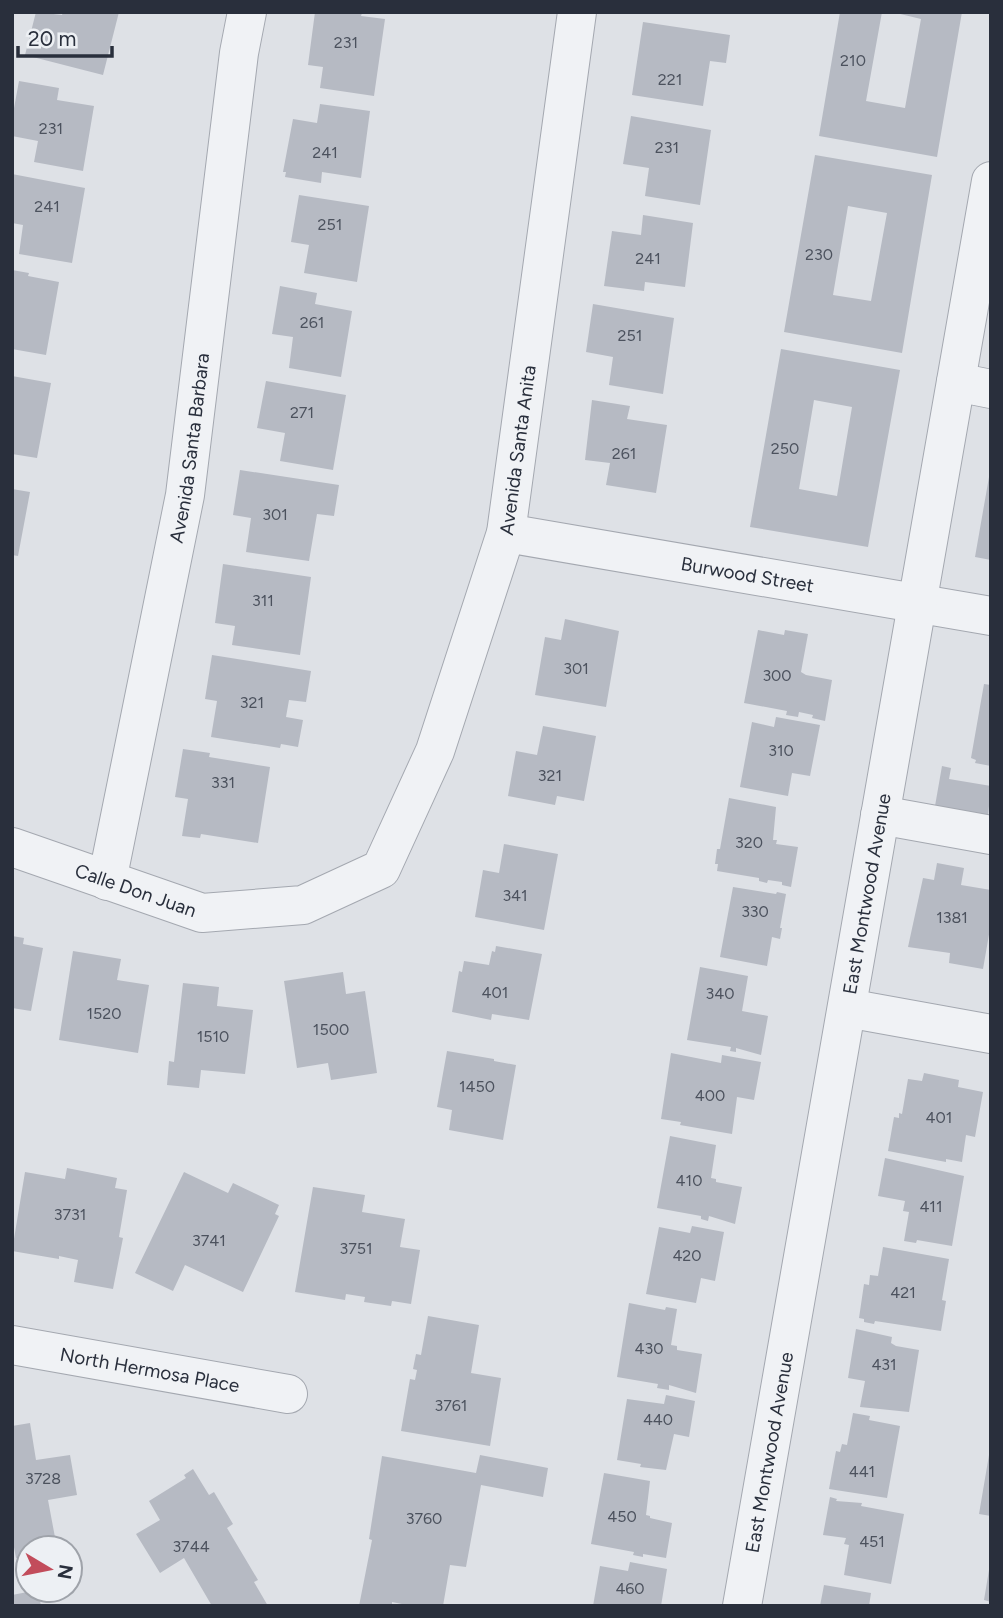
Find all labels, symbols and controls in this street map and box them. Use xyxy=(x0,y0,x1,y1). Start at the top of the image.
scale bar xyxy=(18,14,112,58)
text: 20 m xyxy=(28,26,76,51)
house number: 231 xyxy=(334,33,358,52)
house number: 210 xyxy=(840,51,866,70)
house number: 221 xyxy=(658,70,682,89)
house number: 231 xyxy=(39,119,63,138)
house number: 231 xyxy=(655,138,679,157)
house number: 241 xyxy=(312,143,338,162)
house number: 241 xyxy=(34,197,60,216)
house number: 251 xyxy=(318,215,342,234)
house number: 230 xyxy=(805,245,833,264)
house number: 241 xyxy=(635,249,661,268)
house number: 261 xyxy=(300,313,324,332)
house number: 251 xyxy=(618,326,642,345)
street label: Avenida Santa Barbara xyxy=(164,352,214,545)
street label: Avenida Santa Anita xyxy=(494,364,540,537)
house number: 271 xyxy=(290,403,314,422)
house number: 250 xyxy=(771,439,799,458)
house number: 261 xyxy=(612,444,636,463)
house number: 301 xyxy=(262,505,288,524)
street label: Burwood Street xyxy=(679,552,816,597)
house number: 311 xyxy=(252,591,274,610)
house number: 301 xyxy=(563,659,589,678)
house number: 300 xyxy=(762,666,792,685)
house number: 321 xyxy=(240,693,264,712)
house number: 310 xyxy=(768,741,794,760)
house number: 321 xyxy=(538,766,562,785)
house number: 331 xyxy=(211,773,235,792)
street label: East Montwood Avenue xyxy=(838,792,895,996)
house number: 320 xyxy=(735,833,763,852)
street label: Calle Don Juan xyxy=(72,858,200,922)
house number: 341 xyxy=(502,886,528,905)
house number: 330 xyxy=(741,902,769,921)
house number: 1381 xyxy=(936,908,968,927)
house number: 401 xyxy=(482,983,508,1002)
house number: 340 xyxy=(706,984,734,1003)
house number: 1520 xyxy=(86,1004,122,1023)
house number: 1500 xyxy=(313,1020,349,1039)
house number: 1510 xyxy=(197,1027,229,1046)
house number: 1450 xyxy=(459,1077,495,1096)
house number: 400 xyxy=(695,1086,725,1105)
house number: 401 xyxy=(926,1108,952,1127)
house number: 410 xyxy=(676,1171,702,1190)
house number: 411 xyxy=(919,1197,943,1216)
house number: 3731 xyxy=(54,1205,86,1224)
house number: 3741 xyxy=(192,1231,226,1250)
house number: 3751 xyxy=(339,1239,373,1258)
house number: 420 xyxy=(672,1246,702,1265)
house number: 421 xyxy=(890,1283,916,1302)
house number: 430 xyxy=(635,1339,663,1358)
street label: North Hermosa Place xyxy=(58,1342,241,1397)
street label: East Montwood Avenue xyxy=(740,1350,798,1555)
house number: 431 xyxy=(871,1355,897,1374)
house number: 3761 xyxy=(435,1396,467,1415)
house number: 440 xyxy=(643,1410,673,1429)
house number: 441 xyxy=(849,1462,875,1481)
house number: 3728 xyxy=(25,1469,61,1488)
house number: 450 xyxy=(607,1507,637,1526)
house number: 3760 xyxy=(406,1509,442,1528)
house number: 451 xyxy=(859,1532,885,1551)
north arrow xyxy=(14,1534,84,1604)
house number: 3744 xyxy=(172,1537,210,1556)
text: N xyxy=(53,1563,78,1581)
house number: 460 xyxy=(615,1579,645,1598)

